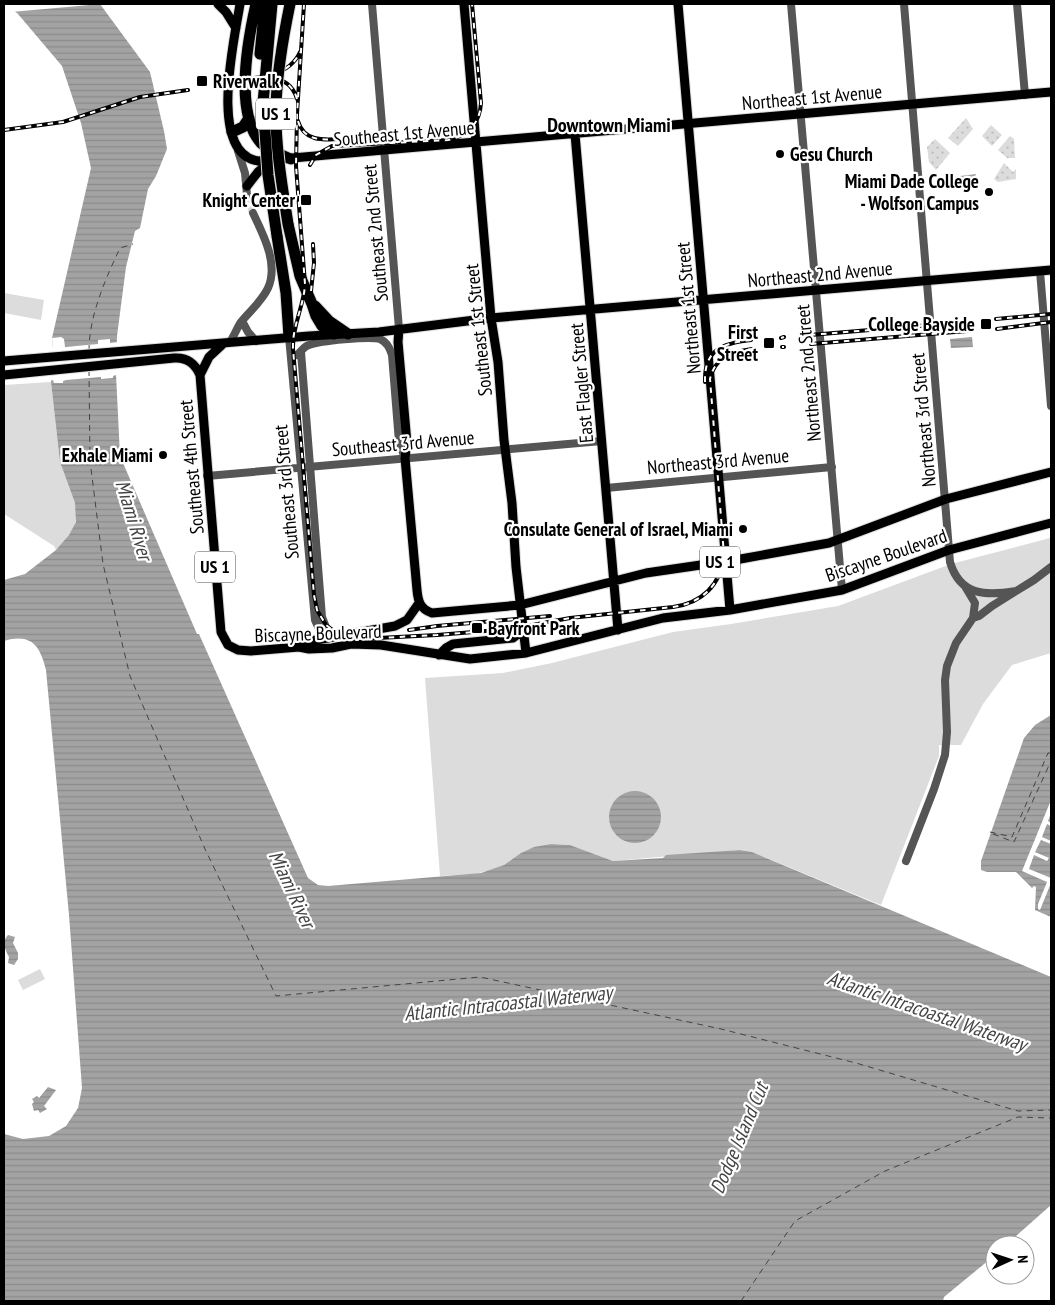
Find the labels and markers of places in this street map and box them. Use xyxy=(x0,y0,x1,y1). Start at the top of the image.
place label: Riverwalk xyxy=(213,69,280,93)
marker: Riverwalk xyxy=(195,74,209,88)
place label: Gesu Church xyxy=(790,142,873,166)
marker: Gesu Church xyxy=(774,148,786,160)
place label: Miami Dade College - Wolfson Campus xyxy=(845,169,979,215)
marker: Miami Dade College - Wolfson Campus xyxy=(983,186,995,198)
place label: Knight Center xyxy=(202,188,295,212)
marker: Knight Center xyxy=(299,193,313,207)
place label: College Bayside xyxy=(868,312,975,336)
marker: College Bayside xyxy=(979,317,993,331)
place label: First Street xyxy=(717,320,758,366)
marker: First Street xyxy=(762,336,776,350)
place label: Exhale Miami xyxy=(62,443,153,467)
marker: Exhale Miami xyxy=(157,449,169,461)
place label: Consulate General of Israel, Miami xyxy=(504,517,733,541)
marker: Consulate General of Israel, Miami xyxy=(737,523,749,535)
place label: Bayfront Park xyxy=(488,616,580,640)
marker: Bayfront Park xyxy=(470,621,484,635)

